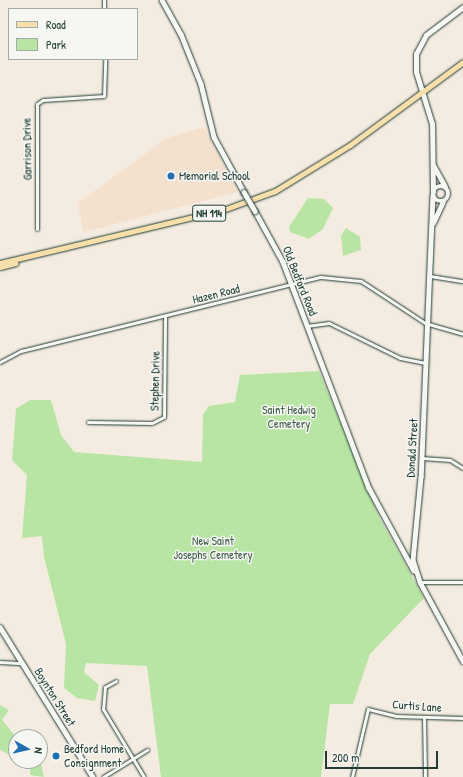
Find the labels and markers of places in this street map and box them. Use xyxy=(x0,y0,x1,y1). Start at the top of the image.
place label: Memorial School xyxy=(179,169,250,183)
marker: Memorial School xyxy=(166,171,176,181)
place label: Bedford Home Consignment xyxy=(64,742,124,770)
marker: Bedford Home Consignment xyxy=(51,751,61,761)

